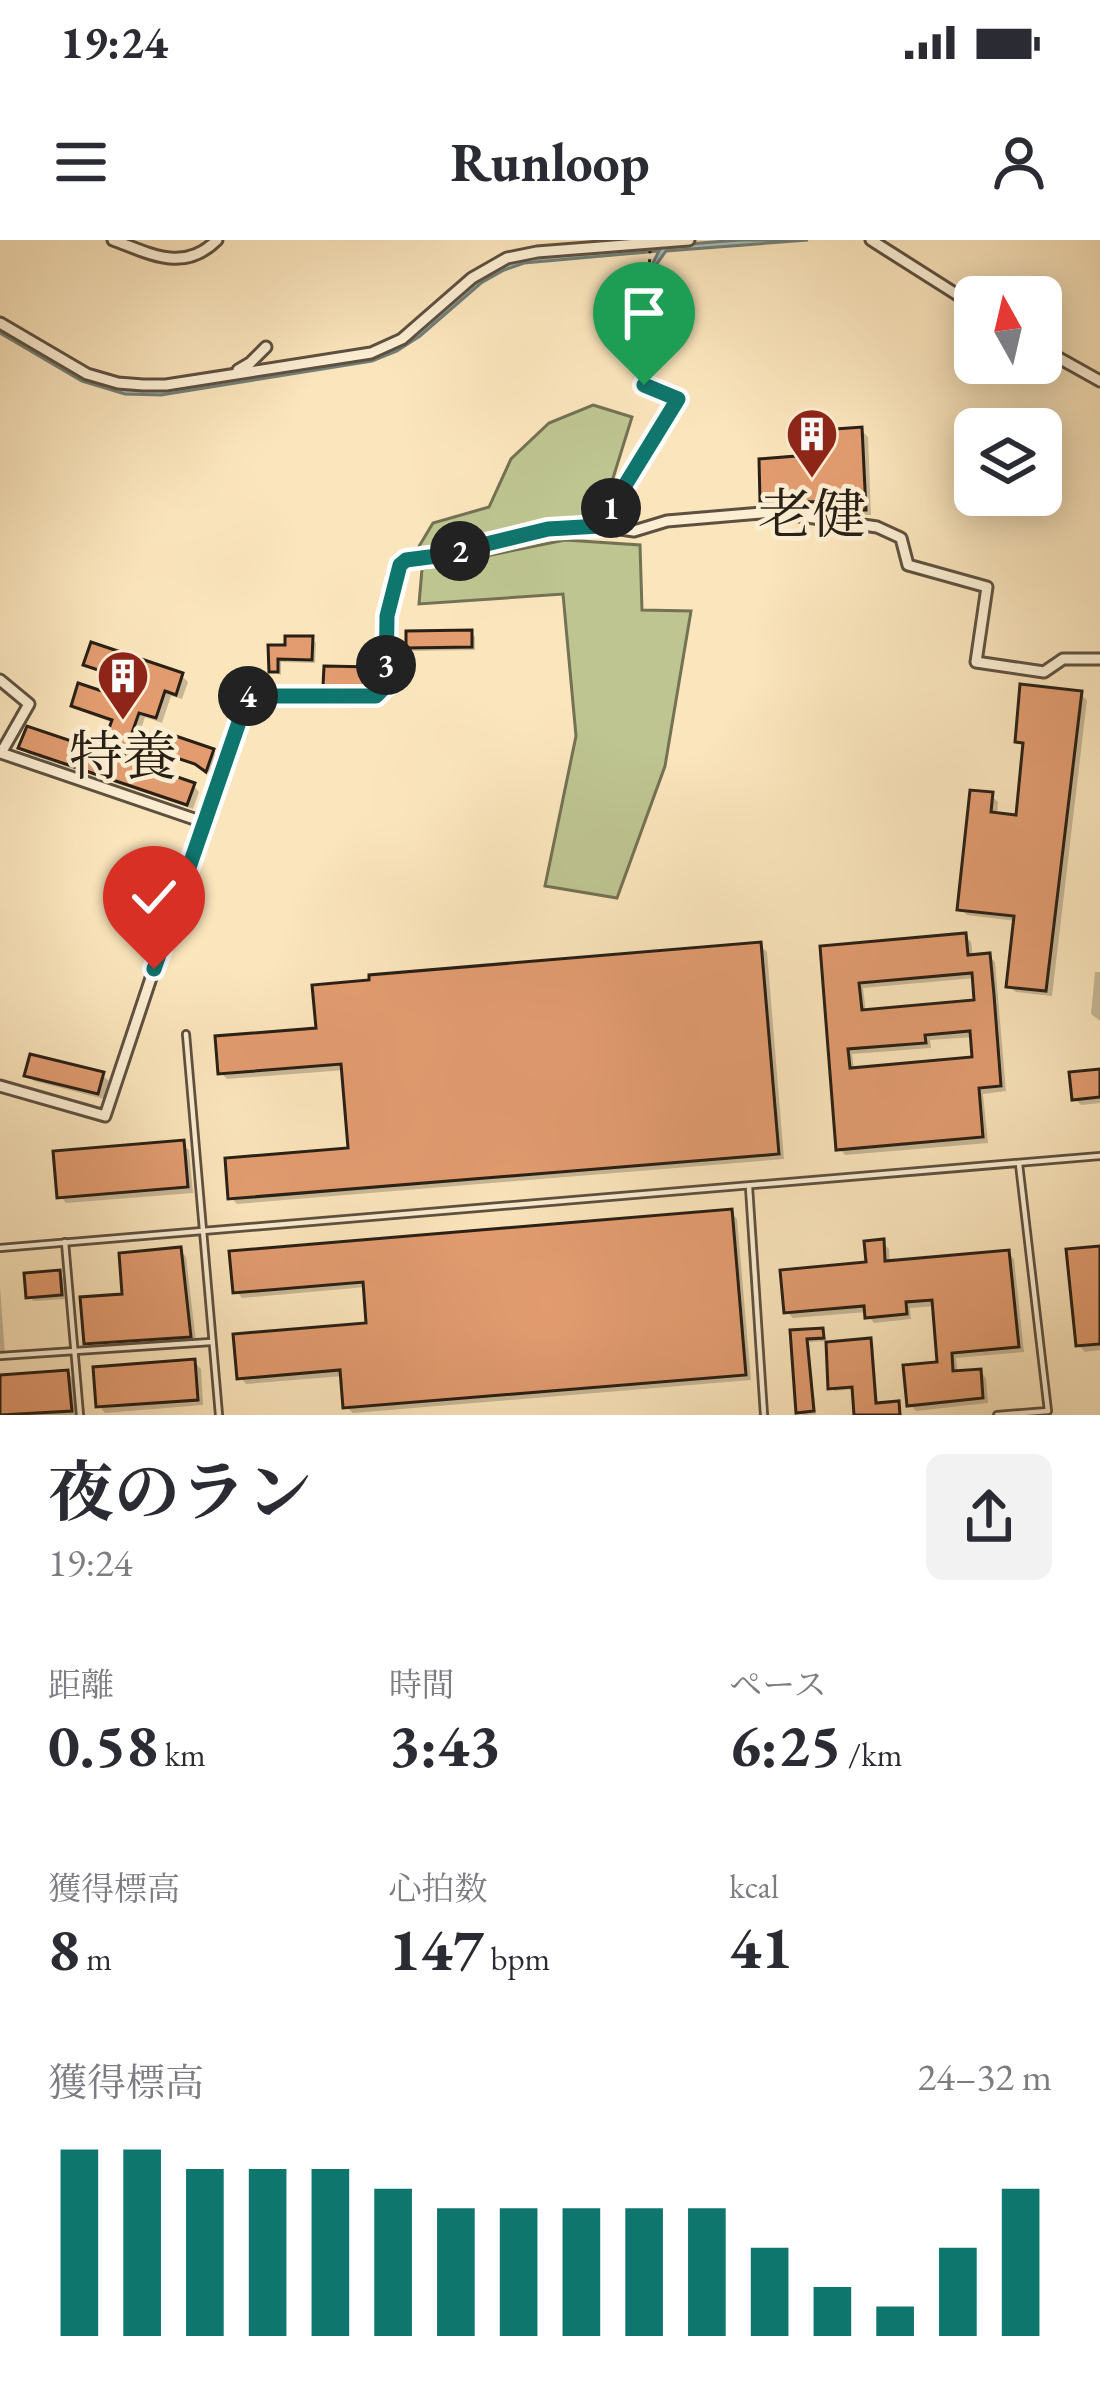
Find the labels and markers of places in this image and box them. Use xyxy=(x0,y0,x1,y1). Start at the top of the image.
pin xyxy=(593,262,695,385)
building icon: 老健 xyxy=(784,406,840,480)
pin: 1 xyxy=(581,478,641,538)
place label: 老健 xyxy=(758,479,866,549)
pin: 2 xyxy=(430,521,490,581)
pin: 3 xyxy=(356,635,416,695)
building icon: 特養 xyxy=(95,648,151,722)
pin: 4 xyxy=(218,666,278,726)
place label: 特養 xyxy=(69,721,177,791)
pin xyxy=(103,846,205,969)

